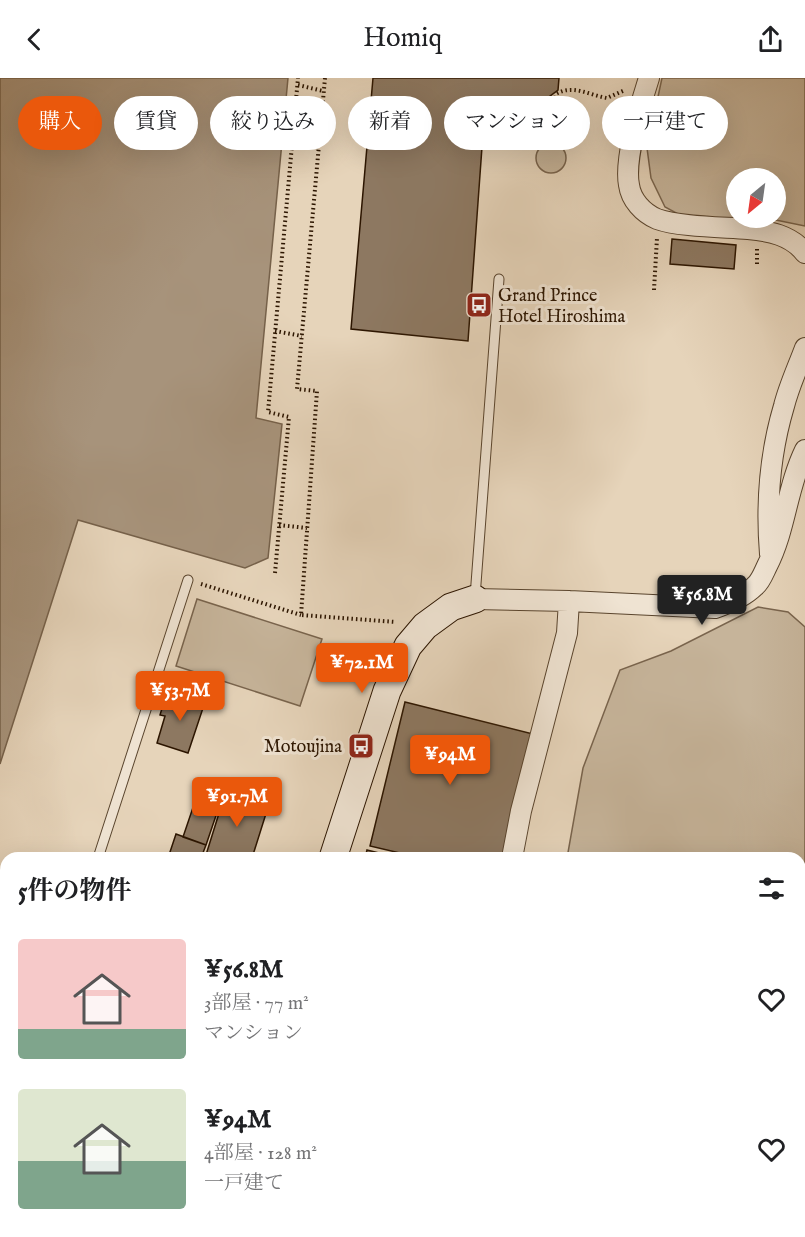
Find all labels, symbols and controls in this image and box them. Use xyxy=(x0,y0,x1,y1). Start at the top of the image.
text: Homiq xyxy=(363,22,442,56)
icon: back xyxy=(18,23,51,56)
icon: share xyxy=(754,23,787,56)
chip: 購入 xyxy=(18,96,102,150)
chip: 賃貸 xyxy=(114,96,198,150)
chip: 絞り込み xyxy=(210,96,336,150)
chip: 新着 xyxy=(348,96,432,150)
chip: マンション xyxy=(444,96,590,150)
chip: 一戸建て xyxy=(602,96,728,150)
north arrow xyxy=(726,168,786,228)
map controls xyxy=(726,168,786,228)
place label: Grand Prince Hotel Hiroshima xyxy=(498,285,625,329)
bus stop icon: Grand Prince Hotel Hiroshima xyxy=(464,290,494,320)
pin: ¥56.8M xyxy=(653,575,751,626)
text: ¥56.8M xyxy=(671,582,733,607)
pin: ¥72.1M xyxy=(313,643,411,694)
text: ¥72.1M xyxy=(330,650,394,675)
pin: ¥53.7M xyxy=(131,671,229,722)
text: ¥53.7M xyxy=(150,678,210,703)
bus stop icon: Motoujina xyxy=(346,731,376,761)
pin: ¥94M xyxy=(414,735,486,786)
place label: Motoujina xyxy=(264,736,342,759)
text: ¥94M xyxy=(424,742,476,767)
pin: ¥91.7M xyxy=(188,777,286,828)
text: ¥91.7M xyxy=(206,784,268,809)
icon: filters xyxy=(755,872,788,905)
text: 5件の物件 xyxy=(18,875,131,908)
text: ¥56.8M xyxy=(204,953,284,986)
icon: home xyxy=(66,963,138,1035)
icon: heart xyxy=(755,983,788,1016)
text: 3部屋 · 77 m² xyxy=(204,991,309,1016)
text: マンション xyxy=(204,1021,303,1046)
text: ¥94M xyxy=(204,1103,271,1136)
icon: home xyxy=(66,1113,138,1185)
icon: heart xyxy=(755,1133,788,1166)
text: 4部屋 · 128 m² xyxy=(204,1141,317,1166)
text: 一戸建て xyxy=(204,1171,284,1196)

